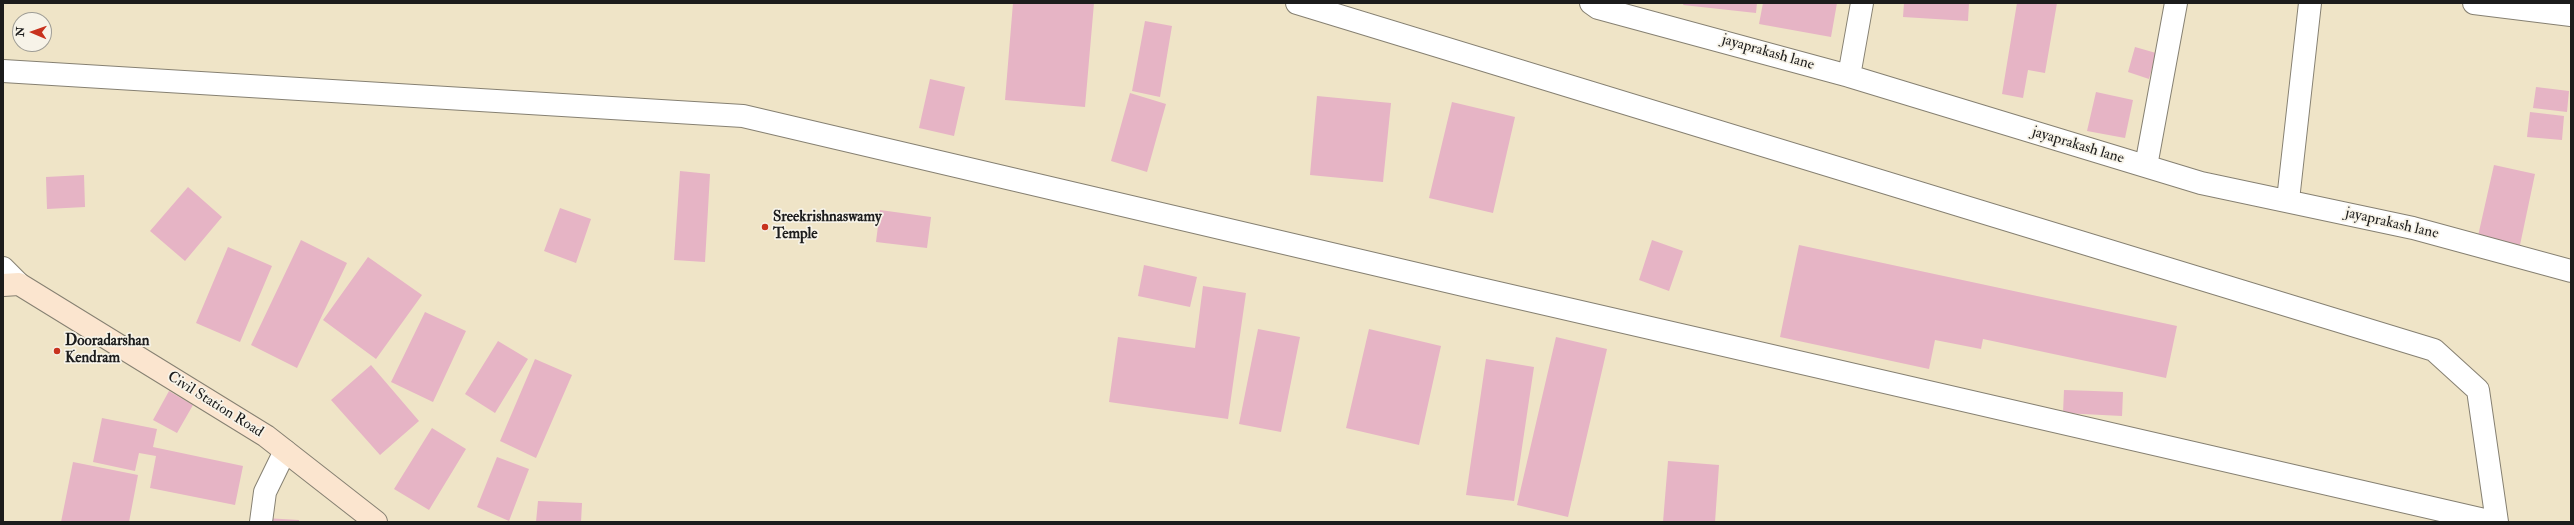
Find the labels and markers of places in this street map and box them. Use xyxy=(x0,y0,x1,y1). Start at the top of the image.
place label: Sreekrishnaswamy Temple xyxy=(773,209,882,244)
marker: Sreekrishnaswamy Temple xyxy=(760,222,770,232)
place label: Dooradarshan Kendram xyxy=(65,333,149,368)
marker: Dooradarshan Kendram xyxy=(52,346,62,356)

